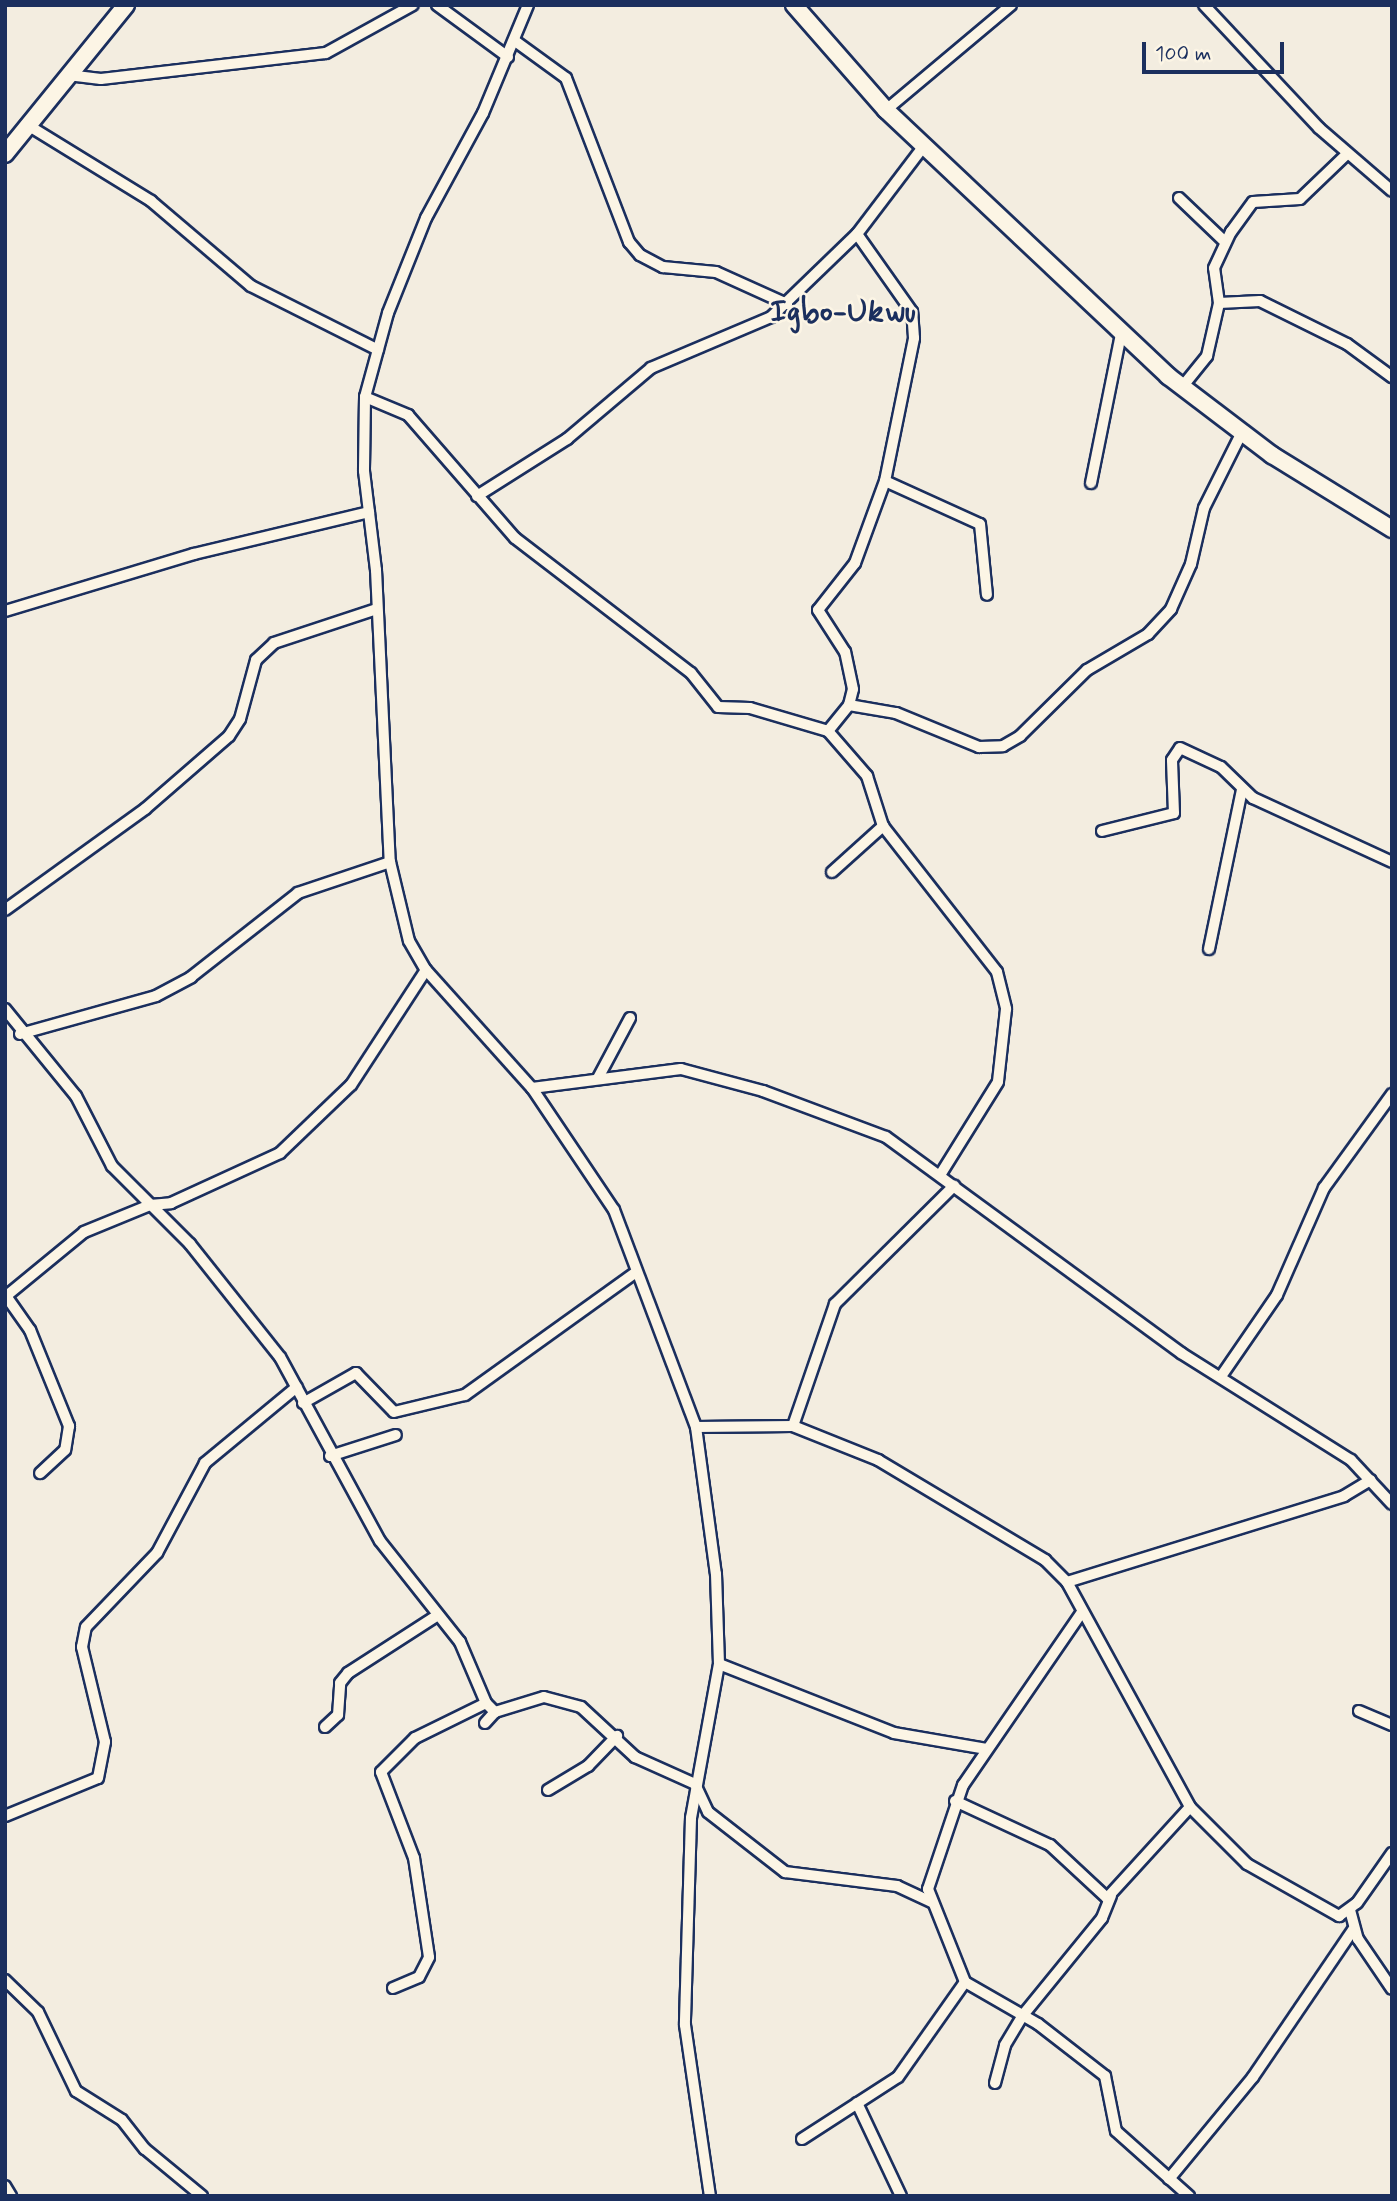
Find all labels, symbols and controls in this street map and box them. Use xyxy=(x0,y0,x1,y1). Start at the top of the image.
scale bar xyxy=(1145,28,1287,72)
text: 100 m xyxy=(1155,40,1211,68)
district label: Igbo-Ukwu xyxy=(770,293,916,331)

